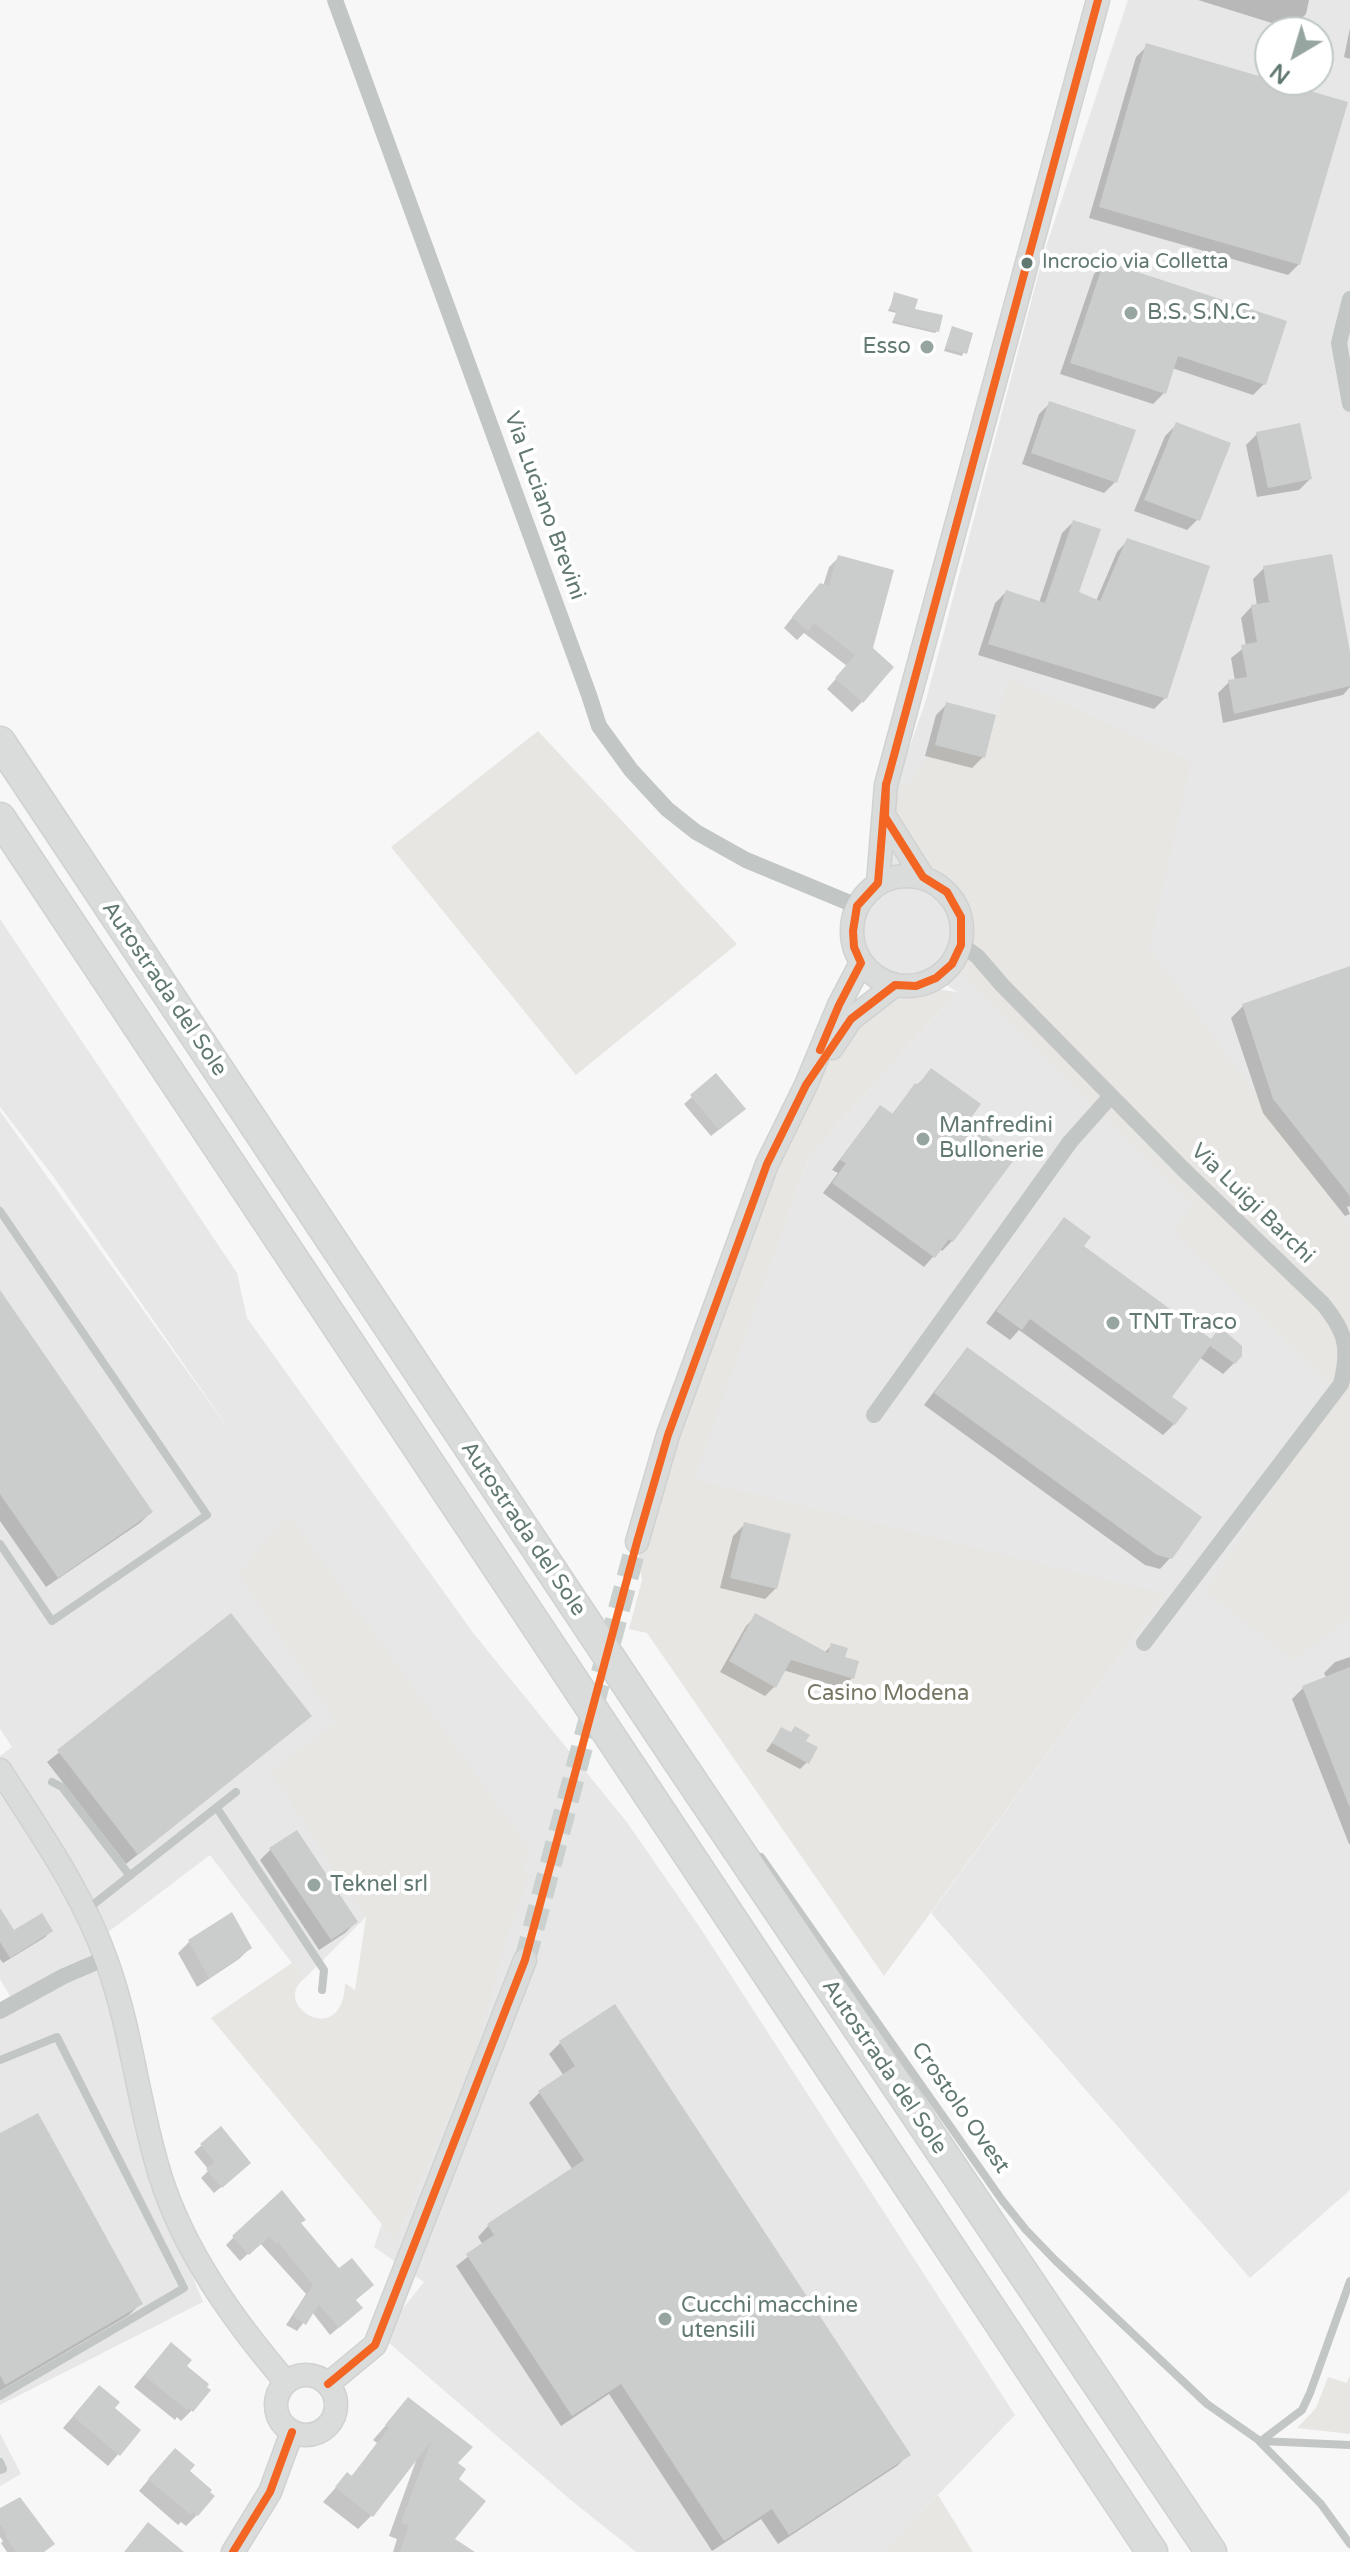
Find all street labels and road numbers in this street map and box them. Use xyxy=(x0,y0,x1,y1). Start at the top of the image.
street label: Via Luciano Brevini xyxy=(498,408,590,604)
street label: Autostrada del Sole xyxy=(96,897,232,1081)
street label: Via Luigi Barchi xyxy=(1185,1138,1319,1270)
street label: Autostrada del Sole xyxy=(455,1437,591,1621)
street label: Autostrada del Sole xyxy=(816,1975,952,2159)
street label: Crostolo Ovest xyxy=(905,2037,1015,2179)

